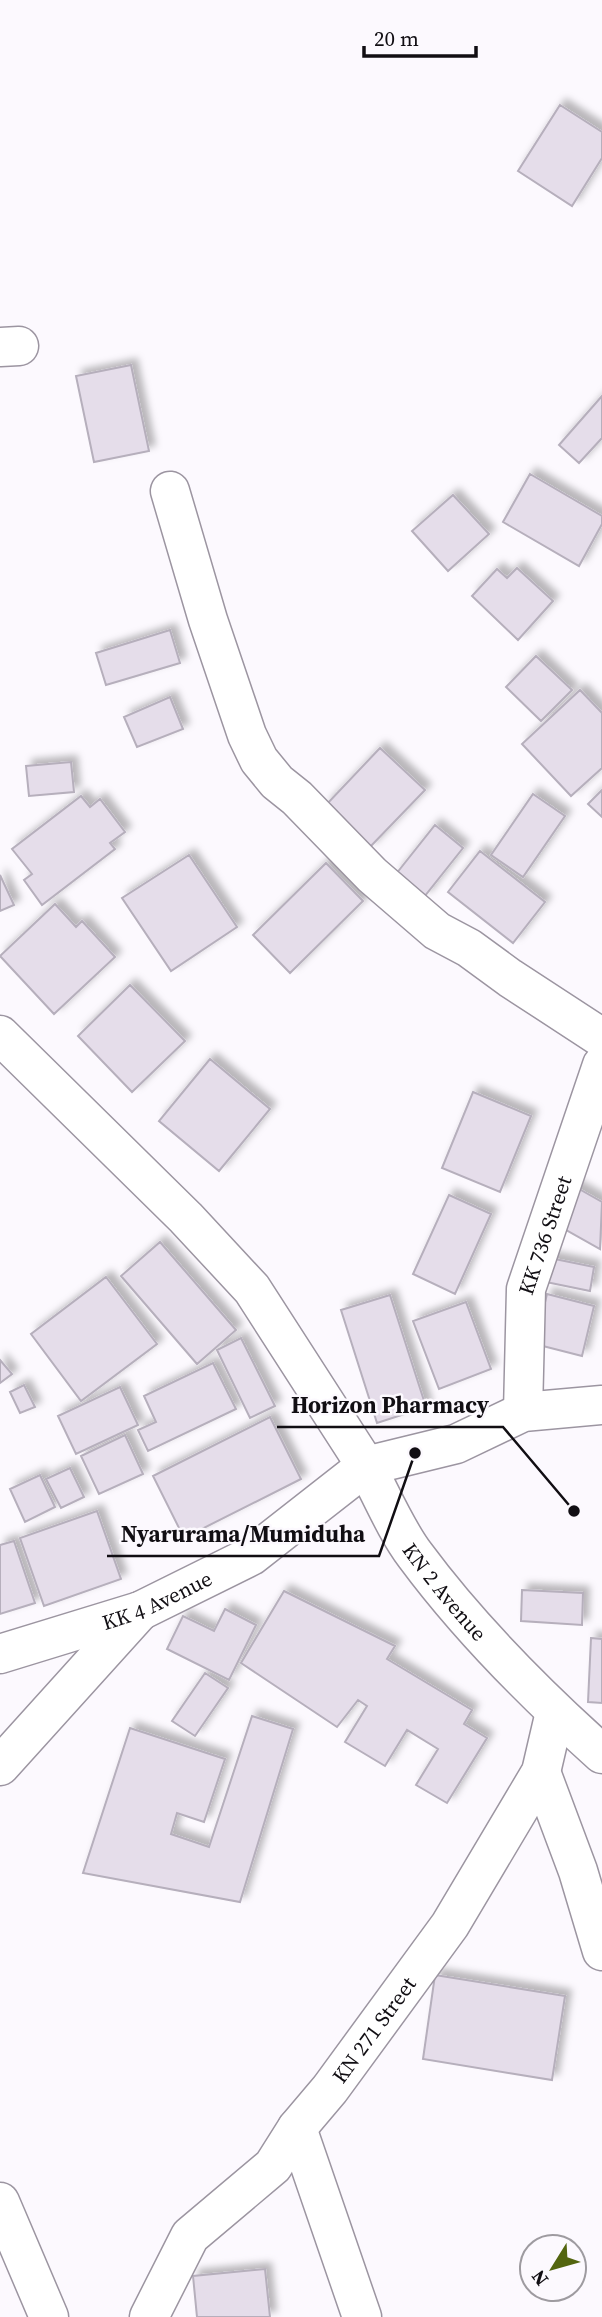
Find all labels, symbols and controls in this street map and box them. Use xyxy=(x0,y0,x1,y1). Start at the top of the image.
scale bar xyxy=(364,14,476,58)
text: 20 m xyxy=(374,24,419,53)
street label: KK 736 Street xyxy=(511,1172,578,1298)
callout: Horizon Pharmacy xyxy=(277,1383,503,1427)
text: Horizon Pharmacy xyxy=(291,1389,490,1421)
callout: Nyarurama/Mumiduha xyxy=(107,1512,379,1556)
text: Nyarurama/Mumiduha xyxy=(121,1518,366,1550)
street label: KN 2 Avenue xyxy=(396,1537,494,1647)
street label: KK 4 Avenue xyxy=(98,1563,217,1636)
street label: KN 271 Street xyxy=(325,1970,422,2089)
north arrow xyxy=(518,2233,588,2303)
text: N xyxy=(525,2265,554,2292)

